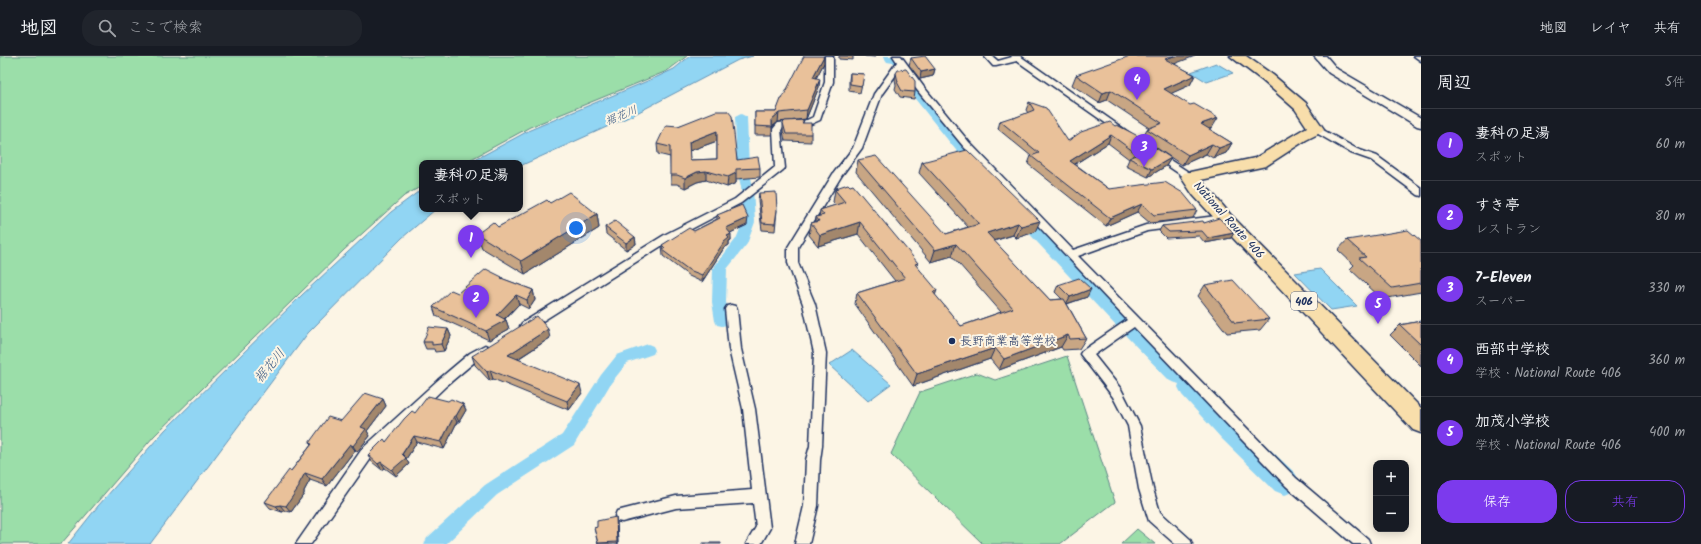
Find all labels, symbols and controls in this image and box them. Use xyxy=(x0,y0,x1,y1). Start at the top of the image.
search box xyxy=(82,10,362,46)
text: 地図 xyxy=(20,14,58,44)
text: ここで検索 xyxy=(128,16,203,40)
icon: search xyxy=(96,17,118,39)
text: 地図 xyxy=(1540,17,1568,39)
text: レイヤ xyxy=(1590,17,1631,39)
text: 共有 xyxy=(1653,17,1681,39)
pin: 4 xyxy=(1124,67,1150,100)
text: 周辺 xyxy=(1437,70,1471,97)
text: 5件 xyxy=(1665,72,1685,93)
water label: 裾花川 xyxy=(603,101,640,131)
text: 妻科の足湯 xyxy=(1475,122,1550,146)
pin: 3 xyxy=(1131,134,1157,167)
text: 1 xyxy=(1448,134,1452,155)
text: 60 m xyxy=(1656,134,1685,155)
text: スポット xyxy=(1475,147,1527,168)
popup xyxy=(419,160,523,212)
text: 妻科の足湯 xyxy=(433,164,509,188)
street label: National Route 406 xyxy=(1189,177,1269,263)
text: スポット xyxy=(433,189,486,210)
text: すき亭 xyxy=(1475,194,1520,218)
text: 2 xyxy=(1446,206,1454,227)
text: 80 m xyxy=(1655,206,1685,227)
your location xyxy=(566,218,586,238)
text: レストラン xyxy=(1475,219,1541,240)
pin: 1 xyxy=(458,225,484,258)
text: 7-Eleven xyxy=(1475,266,1532,290)
text: 3 xyxy=(1446,278,1454,299)
text: 330 m xyxy=(1648,278,1685,299)
pin: 2 xyxy=(463,285,489,318)
pin: 5 xyxy=(1365,291,1391,324)
text: スーパー xyxy=(1475,291,1526,312)
road number: 406 xyxy=(1291,292,1317,310)
place label: 長野商業高等学校 xyxy=(960,332,1056,351)
marker: 長野商業高等学校 xyxy=(947,336,957,346)
text: 西部中学校 xyxy=(1475,338,1550,362)
water label: 裾花川 xyxy=(250,344,291,388)
text: 4 xyxy=(1446,350,1454,371)
text: 360 m xyxy=(1648,350,1685,371)
text: 学校 · National Route 406 xyxy=(1475,363,1622,384)
text: 加茂小学校 xyxy=(1475,410,1550,434)
text: 5 xyxy=(1447,422,1453,443)
text: 400 m xyxy=(1649,422,1685,443)
text: 学校 · National Route 406 xyxy=(1475,435,1622,456)
map controls xyxy=(1373,460,1409,532)
button: + xyxy=(1373,460,1409,496)
button: 保存 xyxy=(1437,480,1557,523)
button: 共有 xyxy=(1565,480,1685,523)
button: − xyxy=(1373,496,1409,532)

